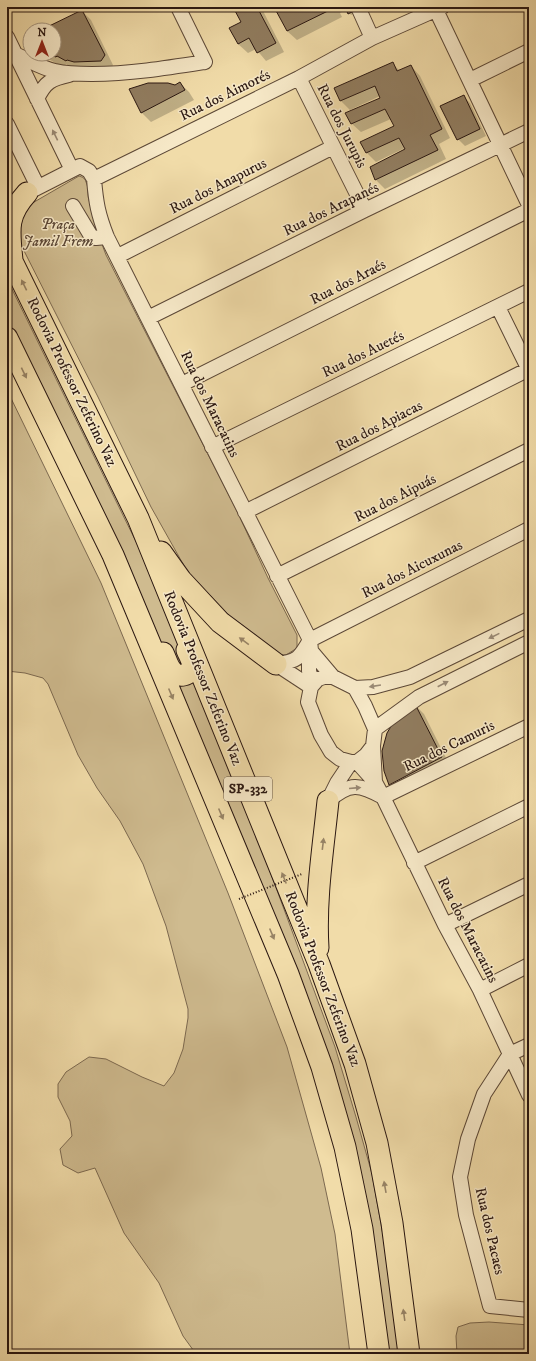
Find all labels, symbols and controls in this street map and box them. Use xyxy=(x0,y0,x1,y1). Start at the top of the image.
north arrow xyxy=(22,22,62,62)
text: N xyxy=(37,26,47,40)
street label: Rua dos Aimorés xyxy=(177,65,273,125)
street label: Rua dos Jurupis xyxy=(313,81,371,171)
one-way arrow xyxy=(52,129,58,140)
street label: Rua dos Anapurus xyxy=(166,153,270,219)
street label: Rua dos Arapanés xyxy=(280,178,382,240)
park label: Praça Jamil Frem xyxy=(23,215,93,251)
street label: Rua dos Araés xyxy=(307,255,389,309)
one-way arrow xyxy=(21,279,27,290)
street label: Rodovia Professor Zeferino Vaz xyxy=(23,294,122,470)
street label: Rua dos Auetés xyxy=(319,326,407,382)
street label: Rua dos Maracatins xyxy=(176,348,244,460)
one-way arrow xyxy=(21,367,27,378)
street label: Rua dos Apiacas xyxy=(332,396,426,456)
street label: Rua dos Aipuás xyxy=(351,469,439,527)
street label: Rua dos Aicuxunas xyxy=(358,535,466,603)
street label: Rodovia Professor Zeferino Vaz xyxy=(159,588,247,768)
one-way arrow xyxy=(488,633,500,639)
one-way arrow xyxy=(239,636,250,645)
one-way arrow xyxy=(437,681,449,688)
one-way arrow xyxy=(369,683,381,689)
one-way arrow xyxy=(169,689,175,701)
street label: Rua dos Camuris xyxy=(400,716,498,776)
road number: SP-332 xyxy=(224,777,272,801)
one-way arrow xyxy=(349,785,361,791)
one-way arrow xyxy=(219,809,225,821)
one-way arrow xyxy=(320,838,326,850)
one-way arrow xyxy=(281,871,287,883)
street label: Rua dos Maracatins xyxy=(433,874,503,986)
street label: Rodovia Professor Zeferino Vaz xyxy=(281,889,365,1070)
one-way arrow xyxy=(269,929,275,941)
one-way arrow xyxy=(382,1181,388,1193)
street label: Rua dos Pacaes xyxy=(471,1186,509,1276)
one-way arrow xyxy=(401,1309,407,1321)

